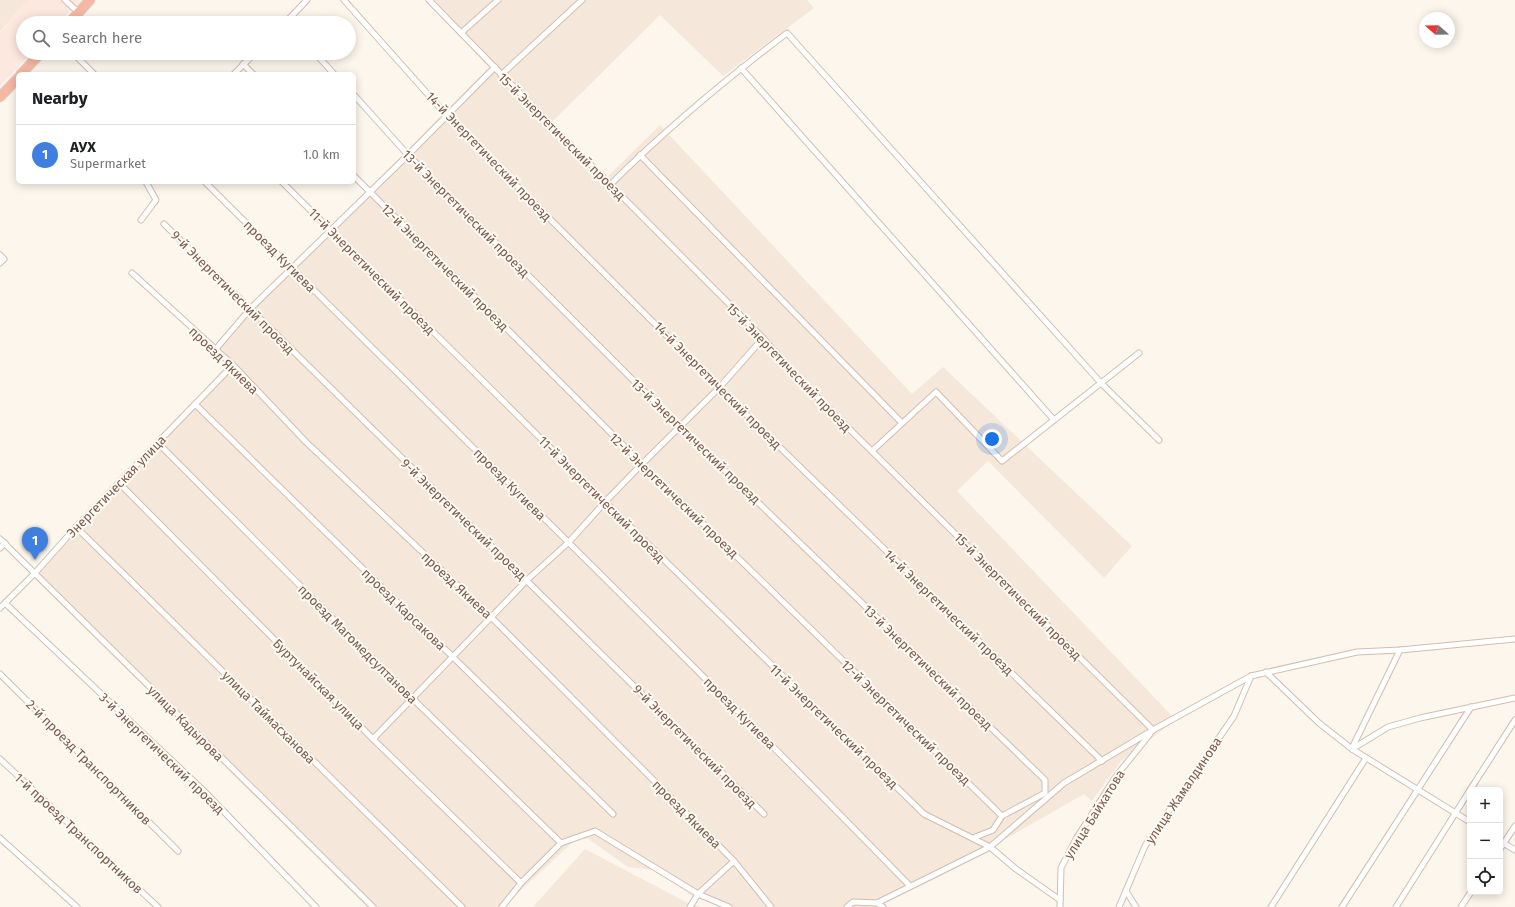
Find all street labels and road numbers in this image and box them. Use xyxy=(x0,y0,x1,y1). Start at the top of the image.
street label: 15-й Энергетический проезд xyxy=(495,70,628,203)
street label: 14-й Энергетический проезд xyxy=(423,89,554,224)
street label: 13-й Энергетический проезд xyxy=(399,147,532,280)
street label: 12-й Энергетический проезд xyxy=(378,201,511,334)
street label: 11-й Энергетический проезд xyxy=(305,205,438,338)
street label: проезд Кугиева xyxy=(241,217,319,295)
street label: 9-й Энергетический проезд xyxy=(168,228,297,357)
street label: 15-й Энергетический проезд xyxy=(723,300,854,435)
street label: 14-й Энергетический проезд xyxy=(651,319,784,452)
street label: проезд Якиева xyxy=(186,323,261,397)
street label: 13-й Энергетический проезд xyxy=(628,376,763,507)
street label: 12-й Энергетический проезд xyxy=(606,430,741,561)
street label: Энергетическая улица xyxy=(64,432,169,541)
street label: 11-й Энергетический проезд xyxy=(535,433,668,566)
street label: проезд Кугиева xyxy=(471,445,549,523)
street label: 9-й Энергетический проезд xyxy=(398,456,529,583)
street label: 15-й Энергетический проезд xyxy=(951,530,1084,663)
street label: 14-й Энергетический проезд xyxy=(881,547,1016,678)
street label: проезд Якиева xyxy=(418,549,495,622)
street label: проезд Карсакова xyxy=(359,565,449,653)
street label: проезд Магомедсултанова xyxy=(295,582,420,707)
street label: 13-й Энергетический проезд xyxy=(860,602,995,733)
street label: Буртунайская улица xyxy=(270,636,367,733)
street label: 12-й Энергетический проезд xyxy=(838,657,973,788)
street label: 11-й Энергетический проезд xyxy=(766,661,901,792)
street label: улица Таймасханова xyxy=(219,668,318,767)
street label: проезд Кугиева xyxy=(701,674,779,752)
street label: улица Кадырова xyxy=(145,682,227,764)
street label: 9-й Энергетический проезд xyxy=(630,682,759,811)
street label: 3-й Энергетический проезд xyxy=(96,690,227,817)
street label: 2-й проезд Транспортников xyxy=(23,697,154,828)
street label: улица Жамалдинова xyxy=(1142,734,1225,846)
street label: улица Байхатова xyxy=(1061,767,1128,862)
street label: 1-й проезд Транспортников xyxy=(11,770,146,897)
street label: проезд Якиева xyxy=(649,777,724,852)

